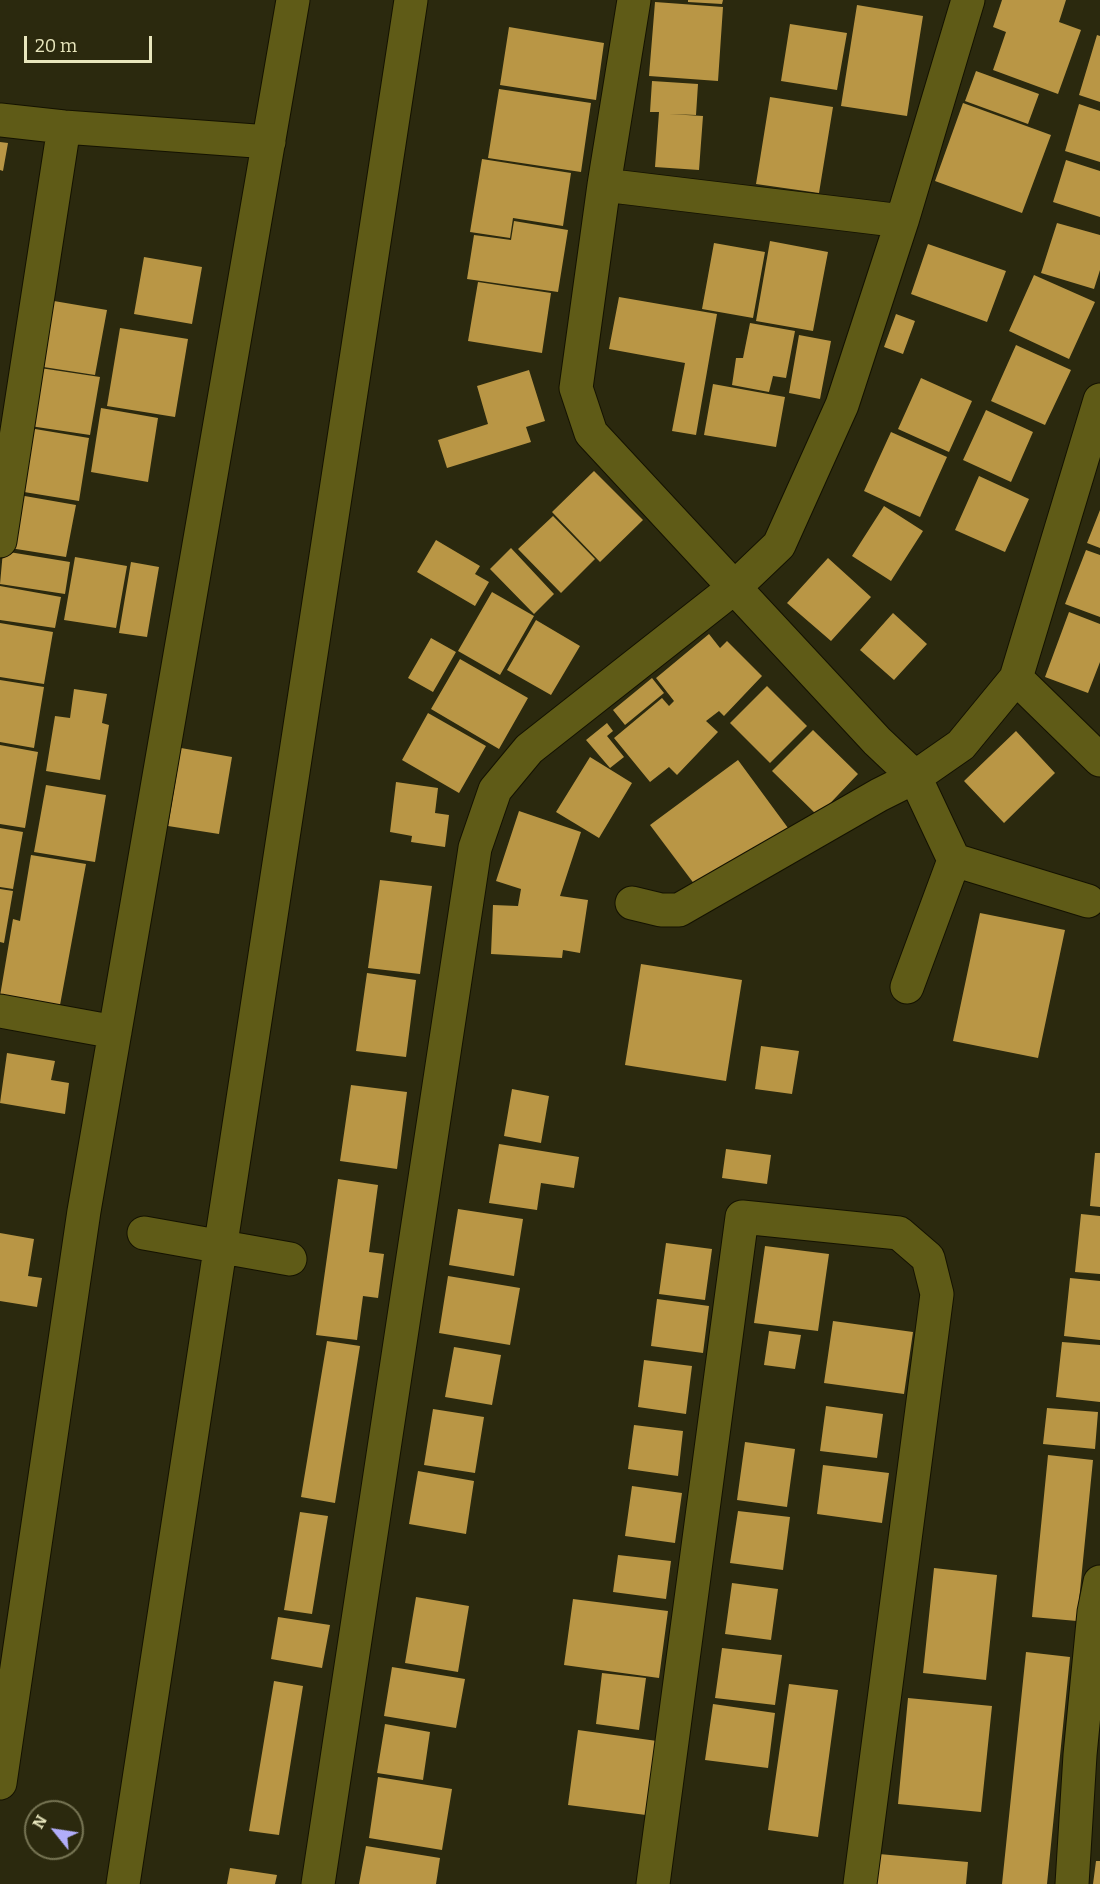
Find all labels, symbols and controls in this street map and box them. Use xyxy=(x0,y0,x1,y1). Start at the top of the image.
scale bar xyxy=(27,24,154,62)
text: 20 m xyxy=(35,35,77,57)
north arrow xyxy=(24,1800,84,1860)
text: N xyxy=(28,1812,51,1832)

